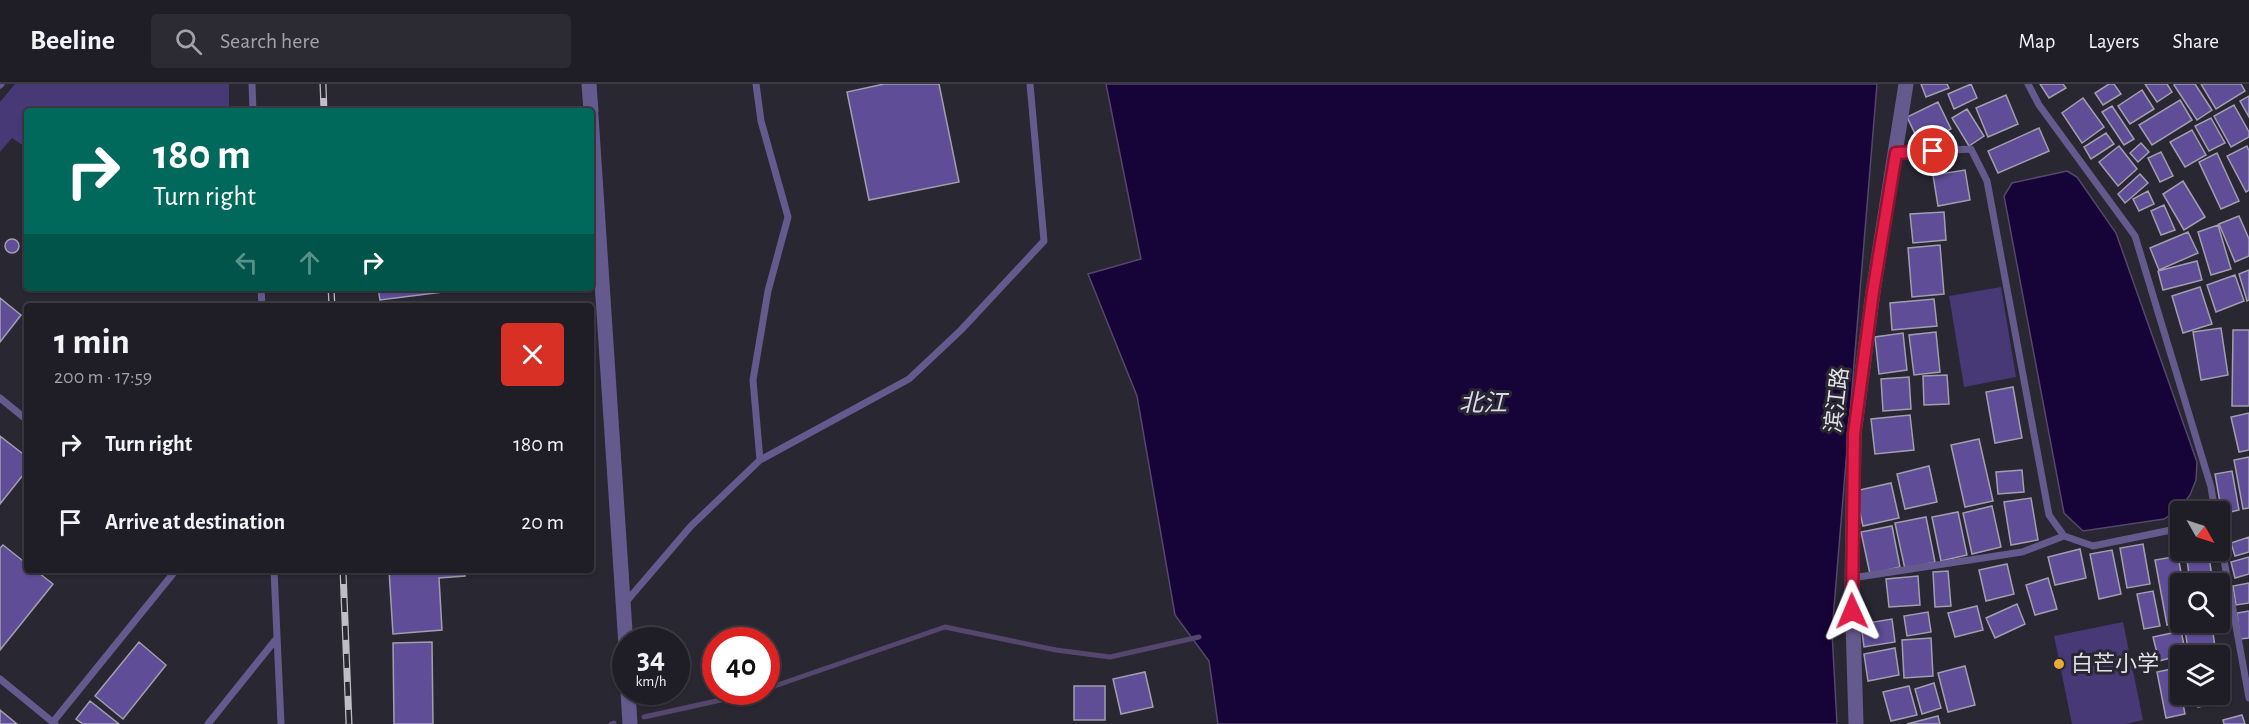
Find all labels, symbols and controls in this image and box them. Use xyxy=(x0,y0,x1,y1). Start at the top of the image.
search box xyxy=(151,14,571,68)
icon: search xyxy=(172,25,205,58)
text: Beeline xyxy=(30,27,115,55)
text: Search here xyxy=(220,30,320,52)
text: Map xyxy=(2019,31,2055,52)
text: Layers xyxy=(2088,31,2139,52)
text: Share xyxy=(2172,31,2219,52)
pin xyxy=(1907,125,1958,176)
icon: right xyxy=(54,132,132,210)
text: 180 m xyxy=(153,134,251,176)
icon: arrive xyxy=(1916,134,1949,167)
text: Turn right xyxy=(153,183,256,210)
icon: left xyxy=(230,246,263,279)
icon: ahead xyxy=(293,246,326,279)
icon: right xyxy=(356,246,389,279)
button: close xyxy=(501,323,564,386)
text: 1 min xyxy=(54,324,130,360)
street label: 滨江路 xyxy=(1821,366,1852,434)
text: 200 m · 17:59 xyxy=(54,367,152,387)
water label: 北江 xyxy=(1459,391,1510,416)
icon: right xyxy=(54,428,87,461)
text: Turn right xyxy=(105,433,192,455)
text: 180 m xyxy=(513,433,564,455)
north arrow xyxy=(2170,501,2230,561)
map controls xyxy=(2170,501,2230,705)
icon: arrive xyxy=(54,506,87,539)
text: Arrive at destination xyxy=(105,511,285,533)
text: 20 m xyxy=(521,511,564,533)
button: search xyxy=(2170,573,2230,633)
position arrow xyxy=(1820,579,1884,643)
speed limit sign: 40 xyxy=(702,627,780,705)
text: 34 xyxy=(637,644,665,674)
button: layers xyxy=(2170,645,2230,705)
place label: 白芒小学 xyxy=(2071,652,2159,675)
marker: 白芒小学 xyxy=(2052,657,2066,671)
text: km/h xyxy=(636,674,666,689)

